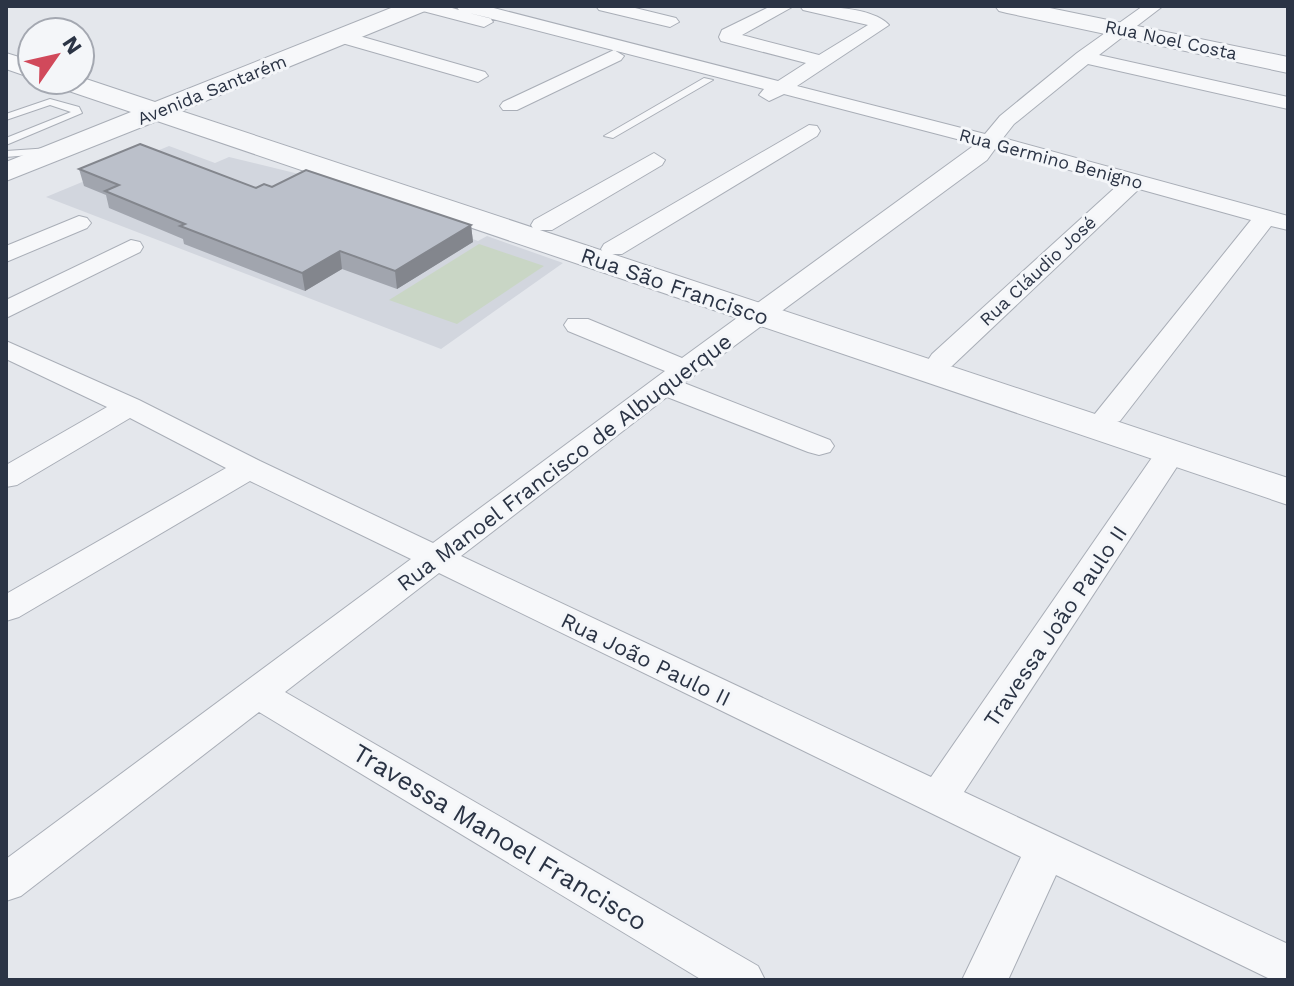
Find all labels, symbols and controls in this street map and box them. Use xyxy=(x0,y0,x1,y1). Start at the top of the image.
street label: Rua Noel Costa xyxy=(1103,15,1239,64)
north arrow xyxy=(16,16,96,96)
text: N xyxy=(57,31,87,59)
street label: Avenida Santarém xyxy=(134,50,289,129)
street label: Rua Germino Benigno xyxy=(957,124,1145,193)
street label: Rua Cláudio José xyxy=(975,211,1100,330)
street label: Rua São Francisco xyxy=(578,243,772,330)
street label: Rua Manoel Francisco de Albuquerque xyxy=(392,328,736,596)
street label: Travessa João Paulo II xyxy=(979,521,1132,732)
street label: Rua João Paulo II xyxy=(557,608,735,711)
street label: Travessa Manoel Francisco xyxy=(347,737,653,937)

